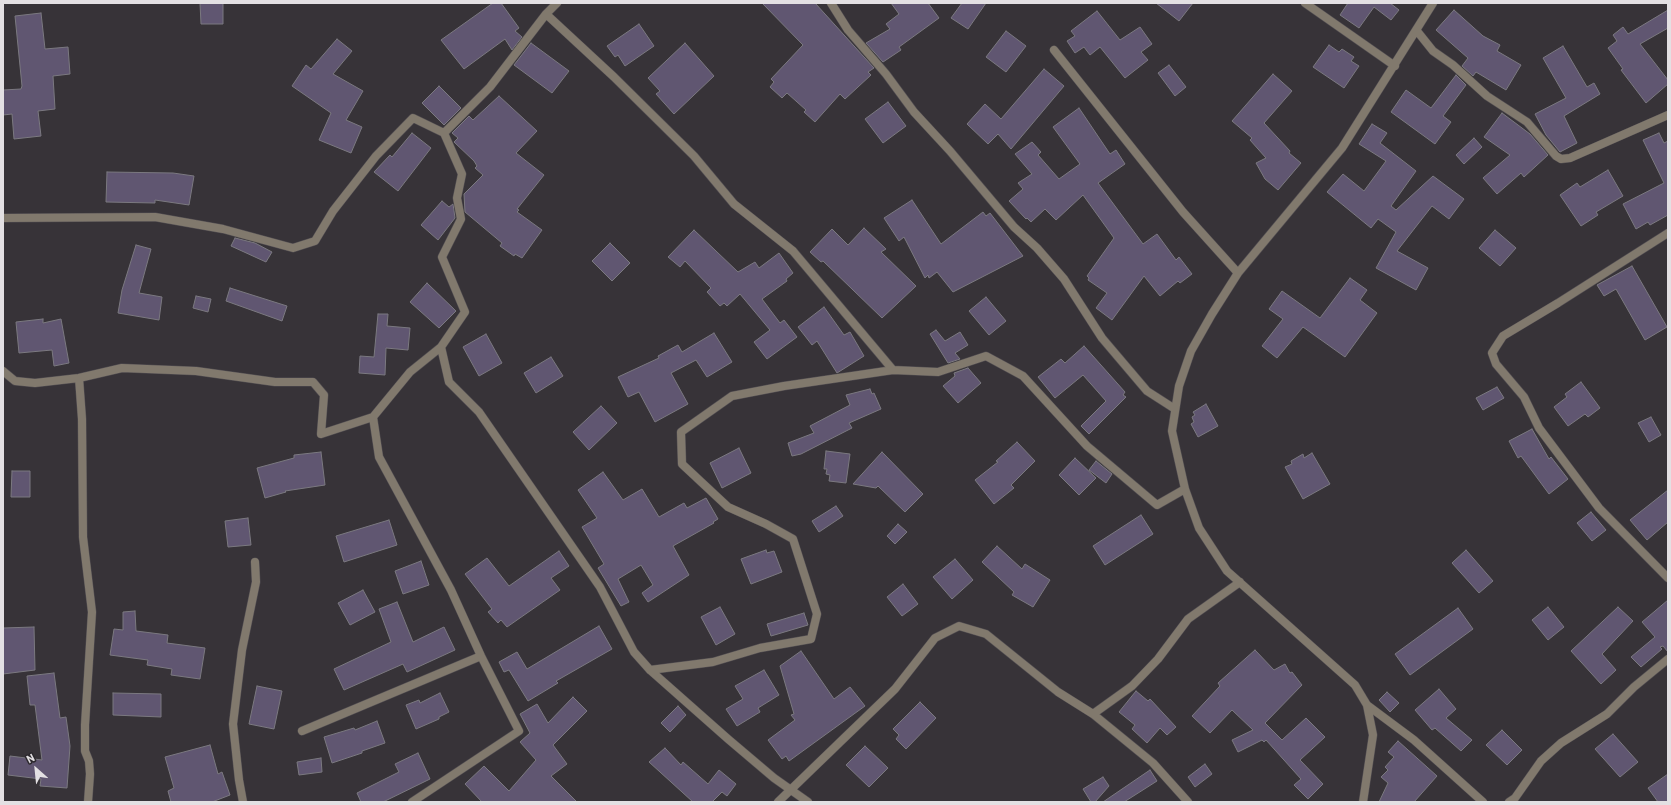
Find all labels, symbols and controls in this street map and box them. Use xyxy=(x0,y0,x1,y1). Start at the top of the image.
north arrow xyxy=(16,749,56,789)
text: N xyxy=(24,750,37,765)

